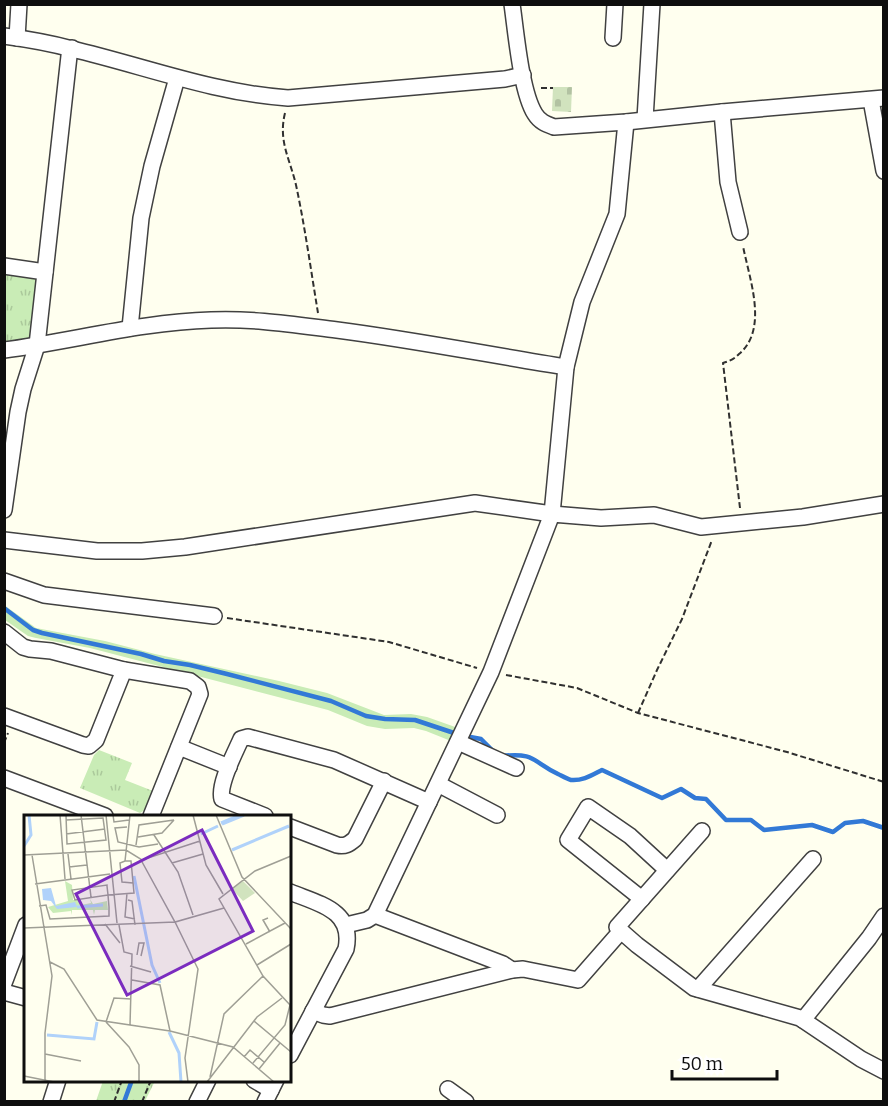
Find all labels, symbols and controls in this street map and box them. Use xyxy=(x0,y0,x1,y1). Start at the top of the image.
inset map xyxy=(24,815,291,1082)
scale bar xyxy=(672,1043,777,1081)
text: 50 m xyxy=(681,1053,723,1075)

